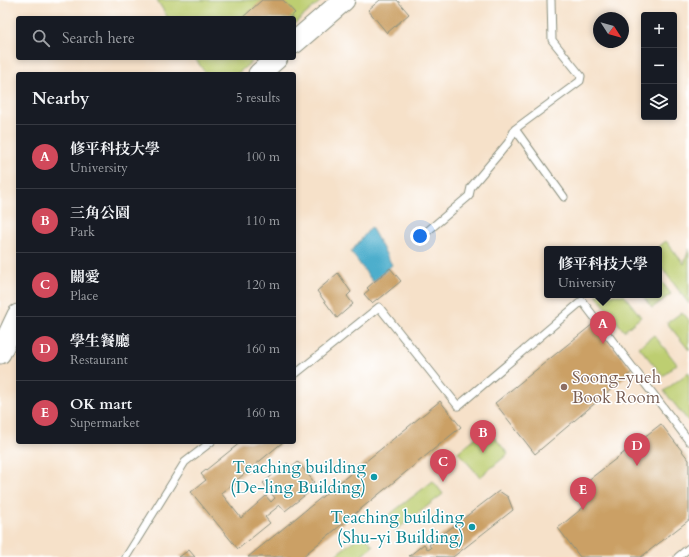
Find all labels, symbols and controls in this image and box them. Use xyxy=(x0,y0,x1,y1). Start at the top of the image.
north arrow xyxy=(593,12,629,48)
map controls xyxy=(641,12,677,120)
button: + xyxy=(641,12,677,48)
search box xyxy=(16,16,296,60)
icon: search xyxy=(30,27,52,49)
text: Search here xyxy=(62,28,135,48)
button: − xyxy=(641,48,677,84)
button: layers xyxy=(641,84,677,120)
text: Nearby xyxy=(32,87,89,110)
text: 5 results xyxy=(236,89,280,107)
text: 修平科技大學 xyxy=(70,139,160,159)
text: A xyxy=(40,148,50,166)
text: 100 m xyxy=(246,148,280,166)
text: University xyxy=(70,159,128,177)
text: 三角公園 xyxy=(70,203,130,223)
text: B xyxy=(40,212,50,230)
text: 110 m xyxy=(246,212,280,230)
text: Park xyxy=(70,223,95,241)
your location xyxy=(410,226,430,246)
popup xyxy=(544,246,662,298)
text: 修平科技大學 xyxy=(558,254,648,274)
text: 關愛 xyxy=(70,267,100,287)
text: University xyxy=(558,274,616,292)
text: C xyxy=(40,276,50,294)
text: 120 m xyxy=(246,276,280,294)
text: Place xyxy=(70,287,98,305)
pin: A xyxy=(590,311,616,344)
text: 學生餐廳 xyxy=(70,331,130,351)
text: D xyxy=(39,340,51,358)
text: 160 m xyxy=(246,340,280,358)
text: Restaurant xyxy=(70,351,128,369)
place label: Soong-yueh Book Room xyxy=(572,366,662,409)
marker: Soong-yueh Book Room xyxy=(559,382,569,392)
text: OK mart xyxy=(70,394,132,414)
text: E xyxy=(41,404,49,422)
text: 160 m xyxy=(246,404,280,422)
text: Supermarket xyxy=(70,414,140,432)
pin: B xyxy=(470,420,496,453)
pin: D xyxy=(624,433,650,466)
pin: C xyxy=(430,449,456,482)
place label: Teaching building (De-ling Building) xyxy=(230,456,366,499)
marker: Teaching building (De-ling Building) xyxy=(369,472,379,482)
pin: E xyxy=(570,477,596,510)
place label: Teaching building (Shu-yi Building) xyxy=(330,506,464,549)
marker: Teaching building (Shu-yi Building) xyxy=(467,522,477,532)

